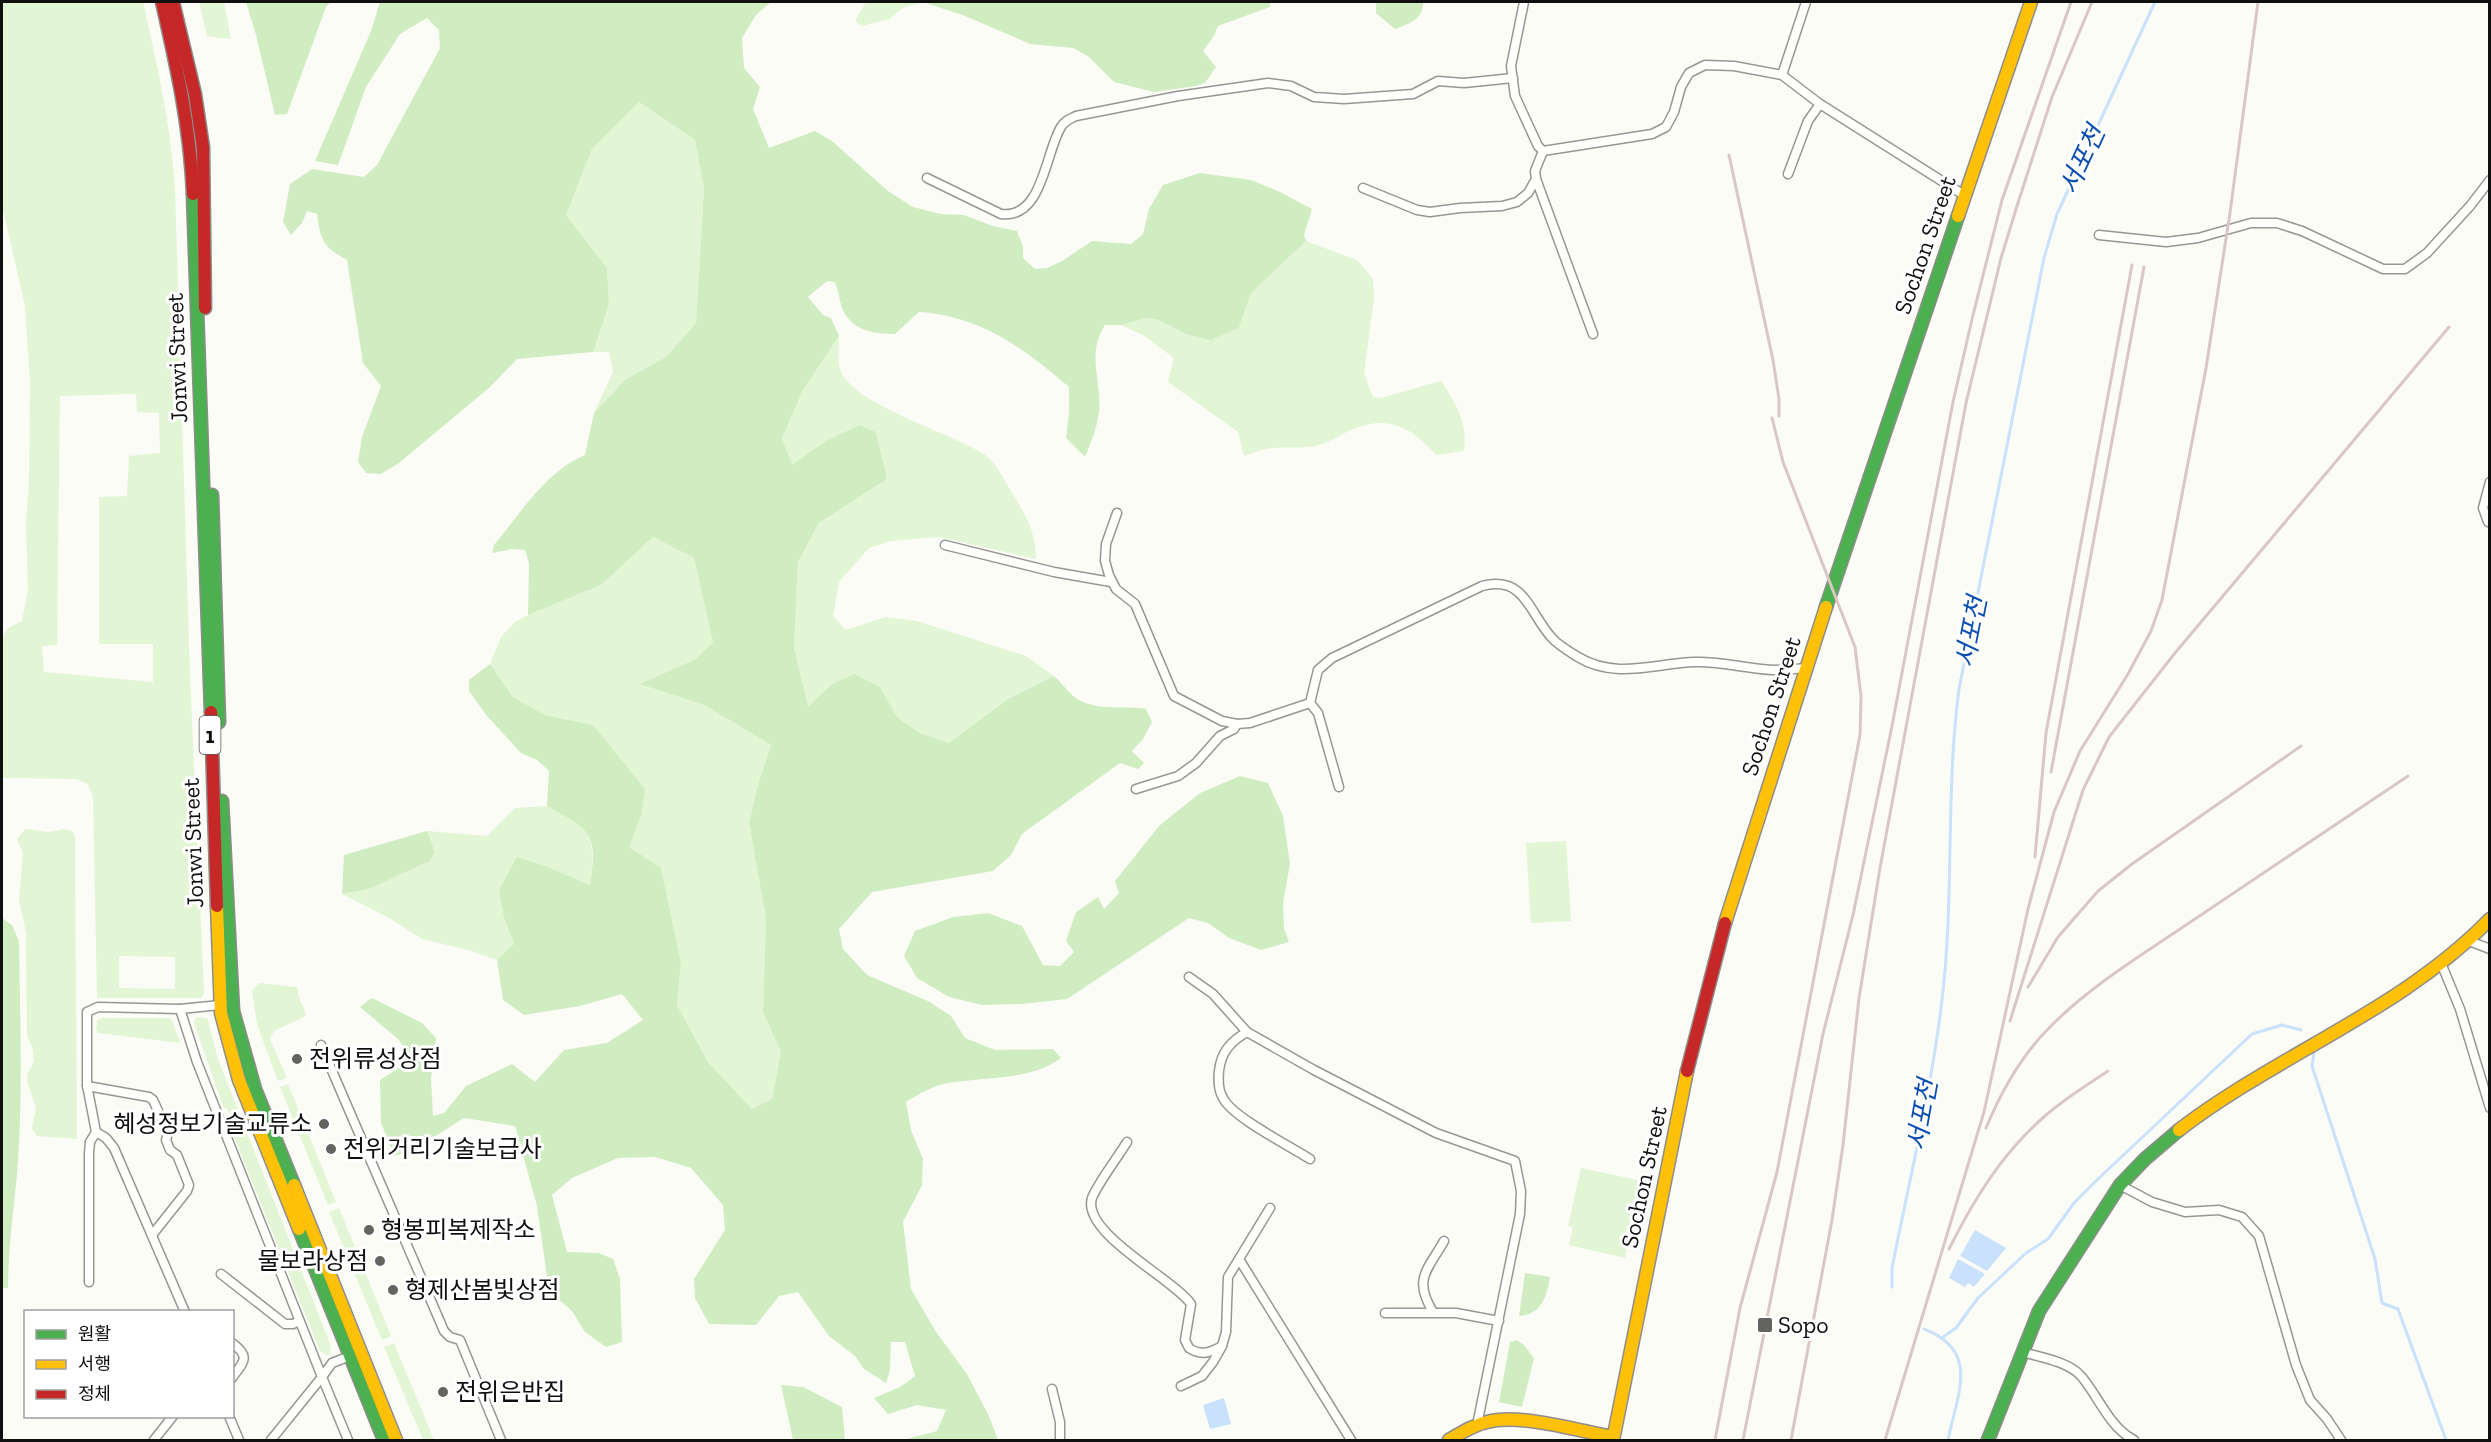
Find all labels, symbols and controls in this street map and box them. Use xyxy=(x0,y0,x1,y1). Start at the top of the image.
water label: 서포천 xyxy=(2052,118,2113,199)
street label: Sochon Street xyxy=(1887,172,1962,318)
street label: Jonwi Street xyxy=(160,293,193,423)
water label: 서포천 xyxy=(1948,591,1994,670)
street label: Sochon Street xyxy=(1734,633,1807,779)
road number: 1 xyxy=(200,716,220,754)
street label: Jonwi Street xyxy=(176,778,209,908)
place label: 전위류성상점 xyxy=(309,1044,441,1073)
marker: 전위류성상점 xyxy=(290,1052,304,1066)
water label: 서포천 xyxy=(1900,1074,1945,1153)
street label: Sochon Street xyxy=(1614,1103,1673,1251)
place label: 혜성정보기술교류소 xyxy=(113,1109,312,1138)
marker: 혜성정보기술교류소 xyxy=(317,1117,331,1131)
place label: 전위거리기술보급사 xyxy=(343,1134,542,1163)
marker: 전위거리기술보급사 xyxy=(324,1142,338,1156)
place label: 형봉피복제작소 xyxy=(381,1215,536,1244)
marker: 형봉피복제작소 xyxy=(362,1223,376,1237)
place label: 물보라상점 xyxy=(258,1246,368,1275)
marker: 물보라상점 xyxy=(373,1254,387,1268)
place label: 형제산봄빛상점 xyxy=(405,1275,560,1304)
marker: 형제산봄빛상점 xyxy=(386,1283,400,1297)
legend xyxy=(24,1310,234,1418)
place label: Sopo xyxy=(1778,1310,1829,1339)
marker: Sopo xyxy=(1756,1316,1774,1334)
text: 원활 xyxy=(78,1323,111,1345)
text: 서행 xyxy=(78,1353,111,1375)
place label: 전위은반집 xyxy=(455,1377,565,1406)
text: 정체 xyxy=(78,1383,111,1405)
marker: 전위은반집 xyxy=(436,1385,450,1399)

